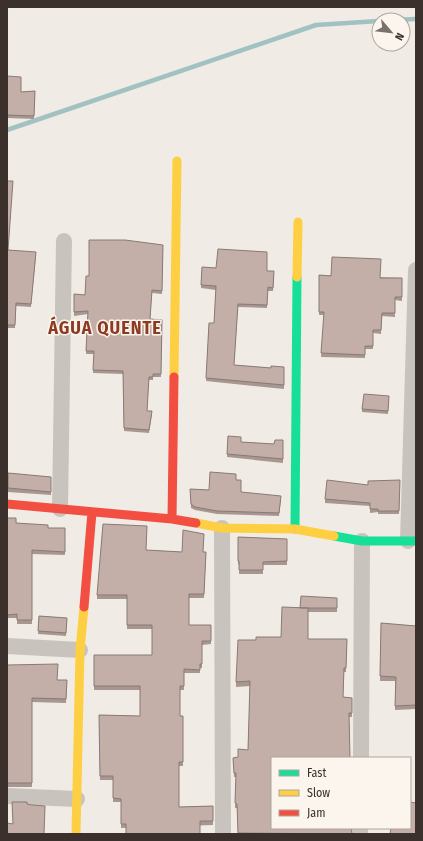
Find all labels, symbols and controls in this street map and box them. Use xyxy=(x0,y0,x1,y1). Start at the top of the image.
north arrow xyxy=(371,12,411,52)
text: N xyxy=(392,30,407,42)
district label: ÁGUA QUENTE xyxy=(47,316,162,339)
legend xyxy=(271,757,411,829)
text: Fast xyxy=(307,766,326,780)
text: Slow xyxy=(307,786,330,800)
text: Jam xyxy=(307,806,325,820)

